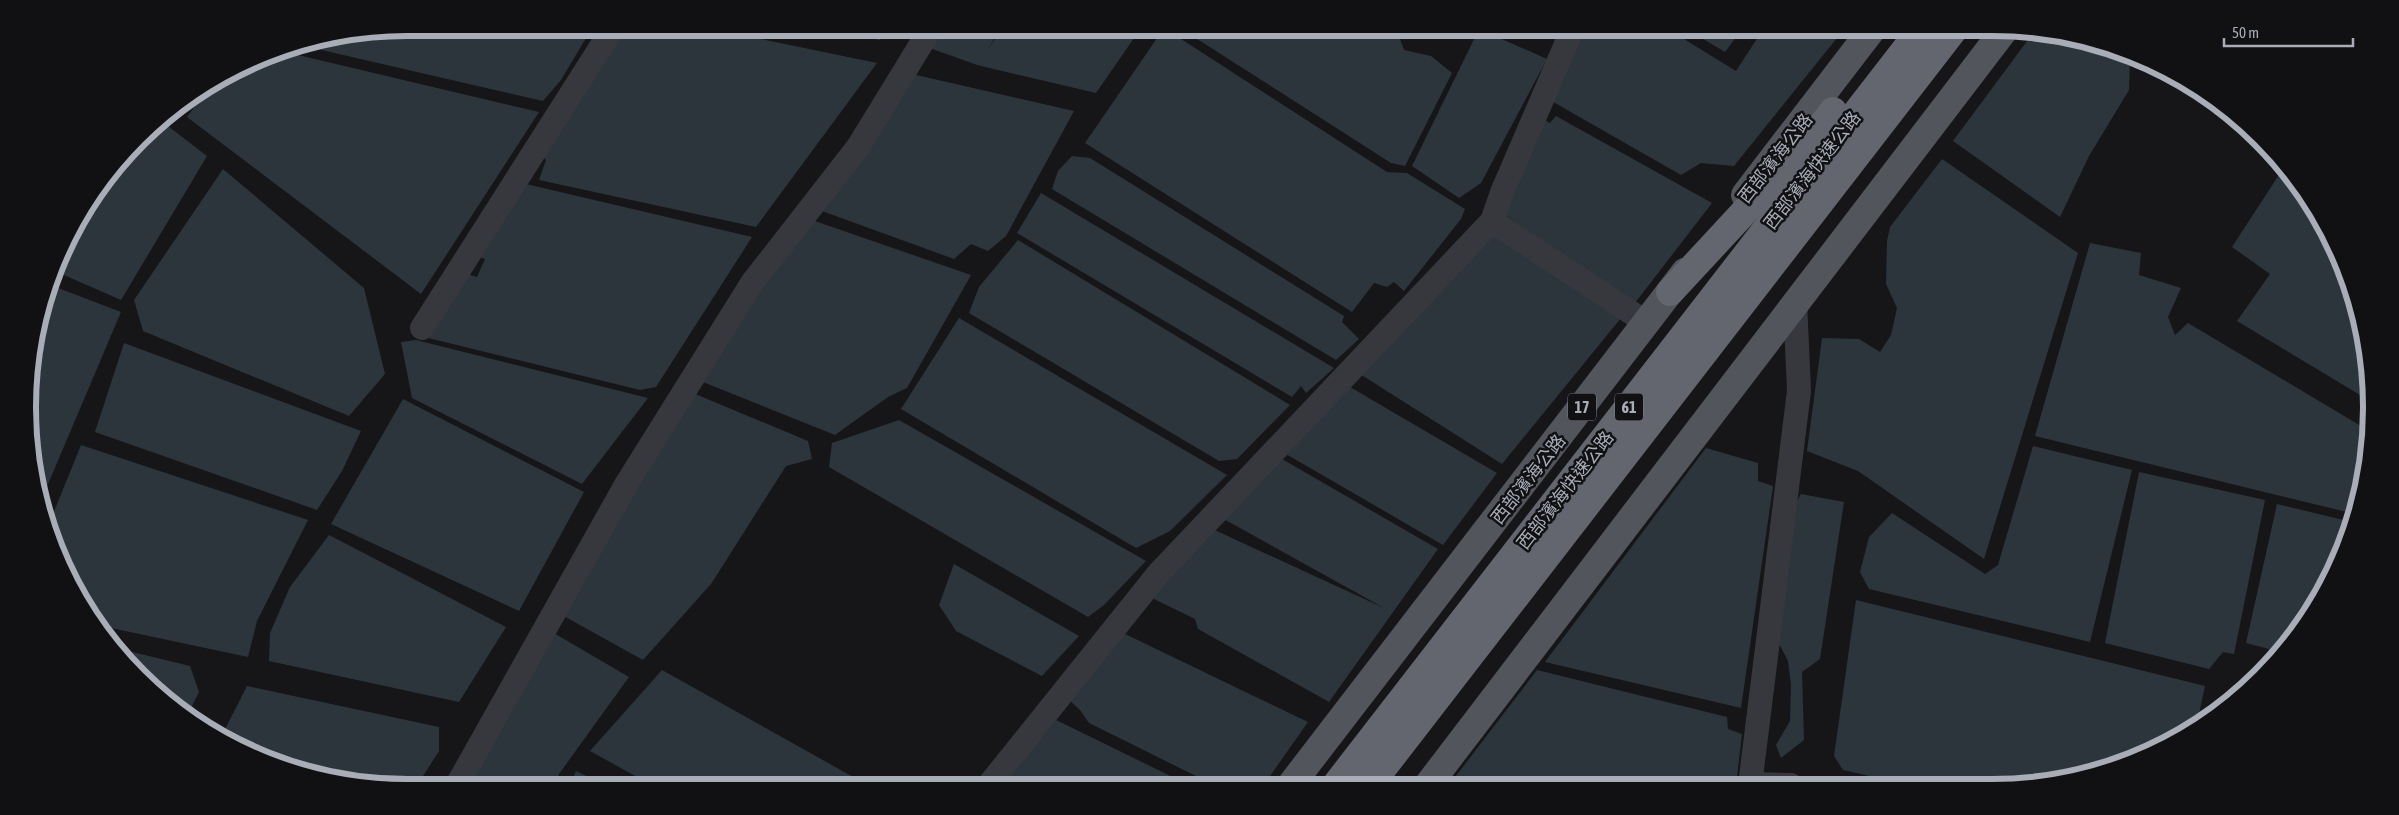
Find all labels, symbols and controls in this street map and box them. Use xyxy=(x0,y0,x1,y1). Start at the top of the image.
scale bar xyxy=(2224,15,2353,47)
text: 50 m xyxy=(2232,24,2259,41)
street label: 西部濱海快速公路 xyxy=(1759,107,1865,233)
street label: 西部濱海公路 xyxy=(1733,109,1817,207)
road number: 17 xyxy=(1568,394,1596,421)
road number: 61 xyxy=(1615,394,1643,421)
street label: 西部濱海快速公路 xyxy=(1512,427,1618,553)
street label: 西部濱海公路 xyxy=(1486,430,1570,528)

